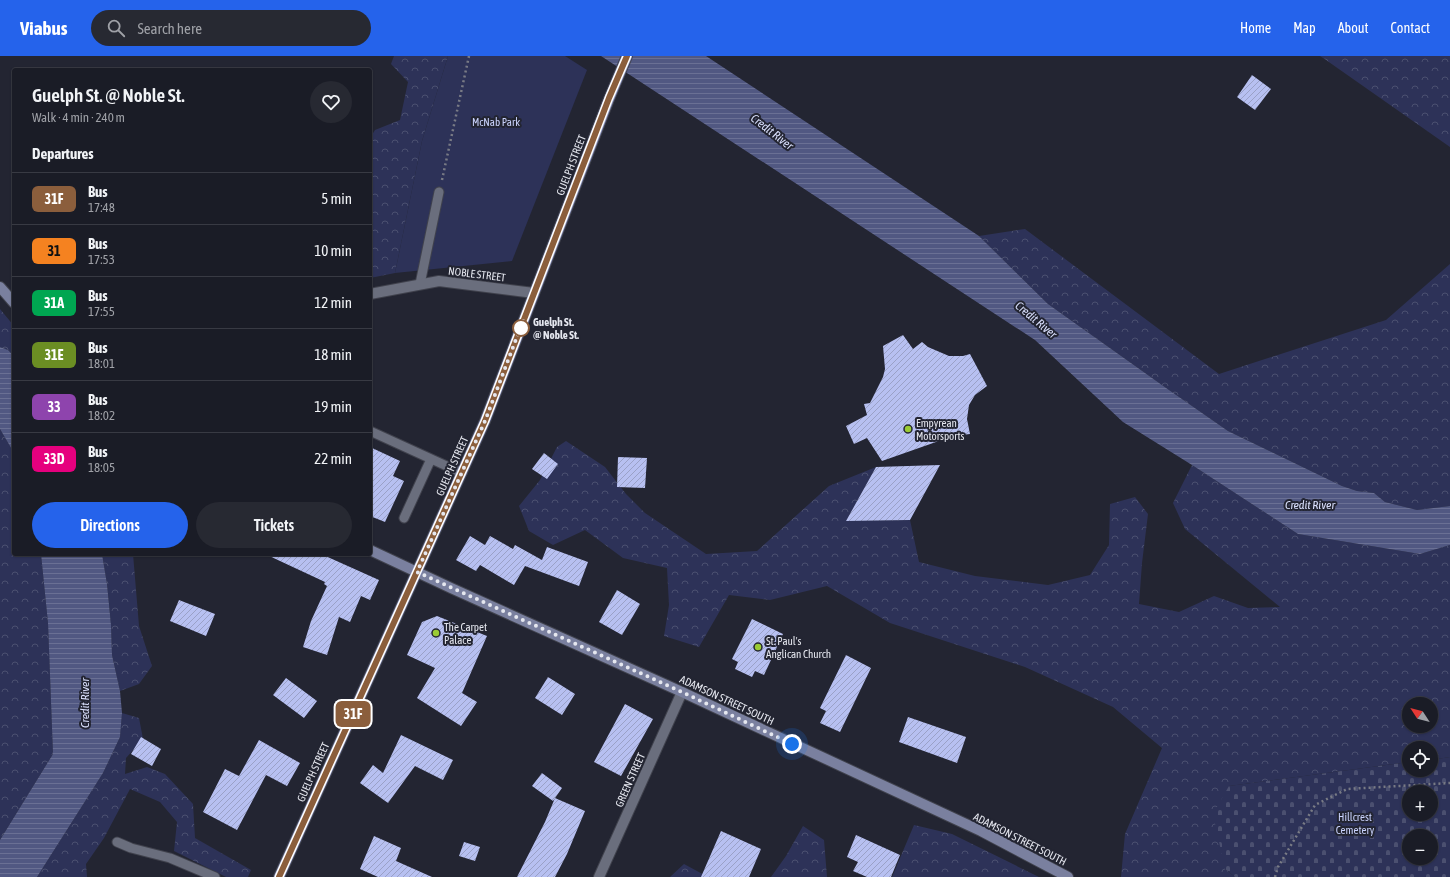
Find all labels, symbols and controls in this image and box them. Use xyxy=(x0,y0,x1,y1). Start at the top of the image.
search box xyxy=(91,10,371,46)
text: Viabus xyxy=(20,17,67,39)
icon: search xyxy=(105,17,127,39)
text: Search here xyxy=(137,20,202,37)
text: Home xyxy=(1240,20,1271,36)
text: Map xyxy=(1293,20,1316,36)
text: About xyxy=(1338,20,1369,36)
text: Contact xyxy=(1391,20,1430,36)
button: heart xyxy=(310,81,352,123)
text: Guelph St. @ Noble St. xyxy=(32,84,185,106)
text: Walk · 4 min · 240 m xyxy=(32,110,125,125)
water label: Credit River xyxy=(748,111,796,153)
park label: McNab Park xyxy=(472,116,520,128)
street label: GUELPH STREET xyxy=(554,133,588,197)
text: Departures xyxy=(32,145,94,162)
text: Bus xyxy=(88,183,108,200)
text: 5 min xyxy=(321,190,352,207)
text: 31F xyxy=(45,191,63,207)
text: 17:48 xyxy=(88,200,115,215)
text: Bus xyxy=(88,235,108,252)
text: 10 min xyxy=(314,242,352,259)
text: 31 xyxy=(47,243,61,259)
text: 17:53 xyxy=(88,252,115,267)
street label: NOBLE STREET xyxy=(448,265,507,283)
text: Bus xyxy=(88,287,108,304)
text: 12 min xyxy=(314,294,352,311)
text: 31A xyxy=(44,295,64,311)
water label: Credit River xyxy=(1012,299,1060,342)
text: 17:55 xyxy=(88,304,115,319)
place label: Guelph St. @ Noble St. xyxy=(533,316,579,341)
marker: Guelph St. @ Noble St. xyxy=(512,319,530,337)
text: Bus xyxy=(88,339,108,356)
text: 18 min xyxy=(314,346,352,363)
text: 31E xyxy=(44,347,64,363)
text: 18:01 xyxy=(88,356,115,371)
text: Bus xyxy=(88,391,108,408)
text: 19 min xyxy=(314,398,352,415)
text: 33 xyxy=(47,399,61,415)
text: 18:02 xyxy=(88,408,115,423)
place label: Empyrean Motorsports xyxy=(916,417,965,442)
marker: Empyrean Motorsports xyxy=(903,424,913,434)
street label: GUELPH STREET xyxy=(434,434,471,498)
text: Bus xyxy=(88,443,108,460)
text: 22 min xyxy=(314,450,352,467)
text: 33D xyxy=(44,451,65,467)
text: 18:05 xyxy=(88,460,115,475)
water label: Credit River xyxy=(1285,498,1335,512)
button: Directions xyxy=(32,502,188,548)
button: Tickets xyxy=(196,502,352,548)
place label: The Carpet Palace xyxy=(444,621,487,646)
marker: The Carpet Palace xyxy=(431,628,441,638)
place label: St. Paul's Anglican Church xyxy=(766,635,831,660)
marker: St. Paul's Anglican Church xyxy=(753,642,763,652)
street label: ADAMSON STREET SOUTH xyxy=(678,673,776,727)
water label: Credit River xyxy=(78,678,92,728)
north arrow xyxy=(1402,697,1438,733)
map controls xyxy=(1402,697,1438,865)
line badge: 31F xyxy=(330,701,376,727)
text: 31F xyxy=(344,706,362,722)
your location xyxy=(782,734,802,754)
street label: GUELPH STREET xyxy=(295,740,332,804)
button: locate xyxy=(1402,741,1438,777)
street label: GREEN STREET xyxy=(613,751,647,809)
button: + xyxy=(1402,785,1438,821)
street label: ADAMSON STREET SOUTH xyxy=(971,810,1069,868)
park label: Hillcrest Cemetery xyxy=(1336,811,1375,836)
button: − xyxy=(1402,829,1438,865)

